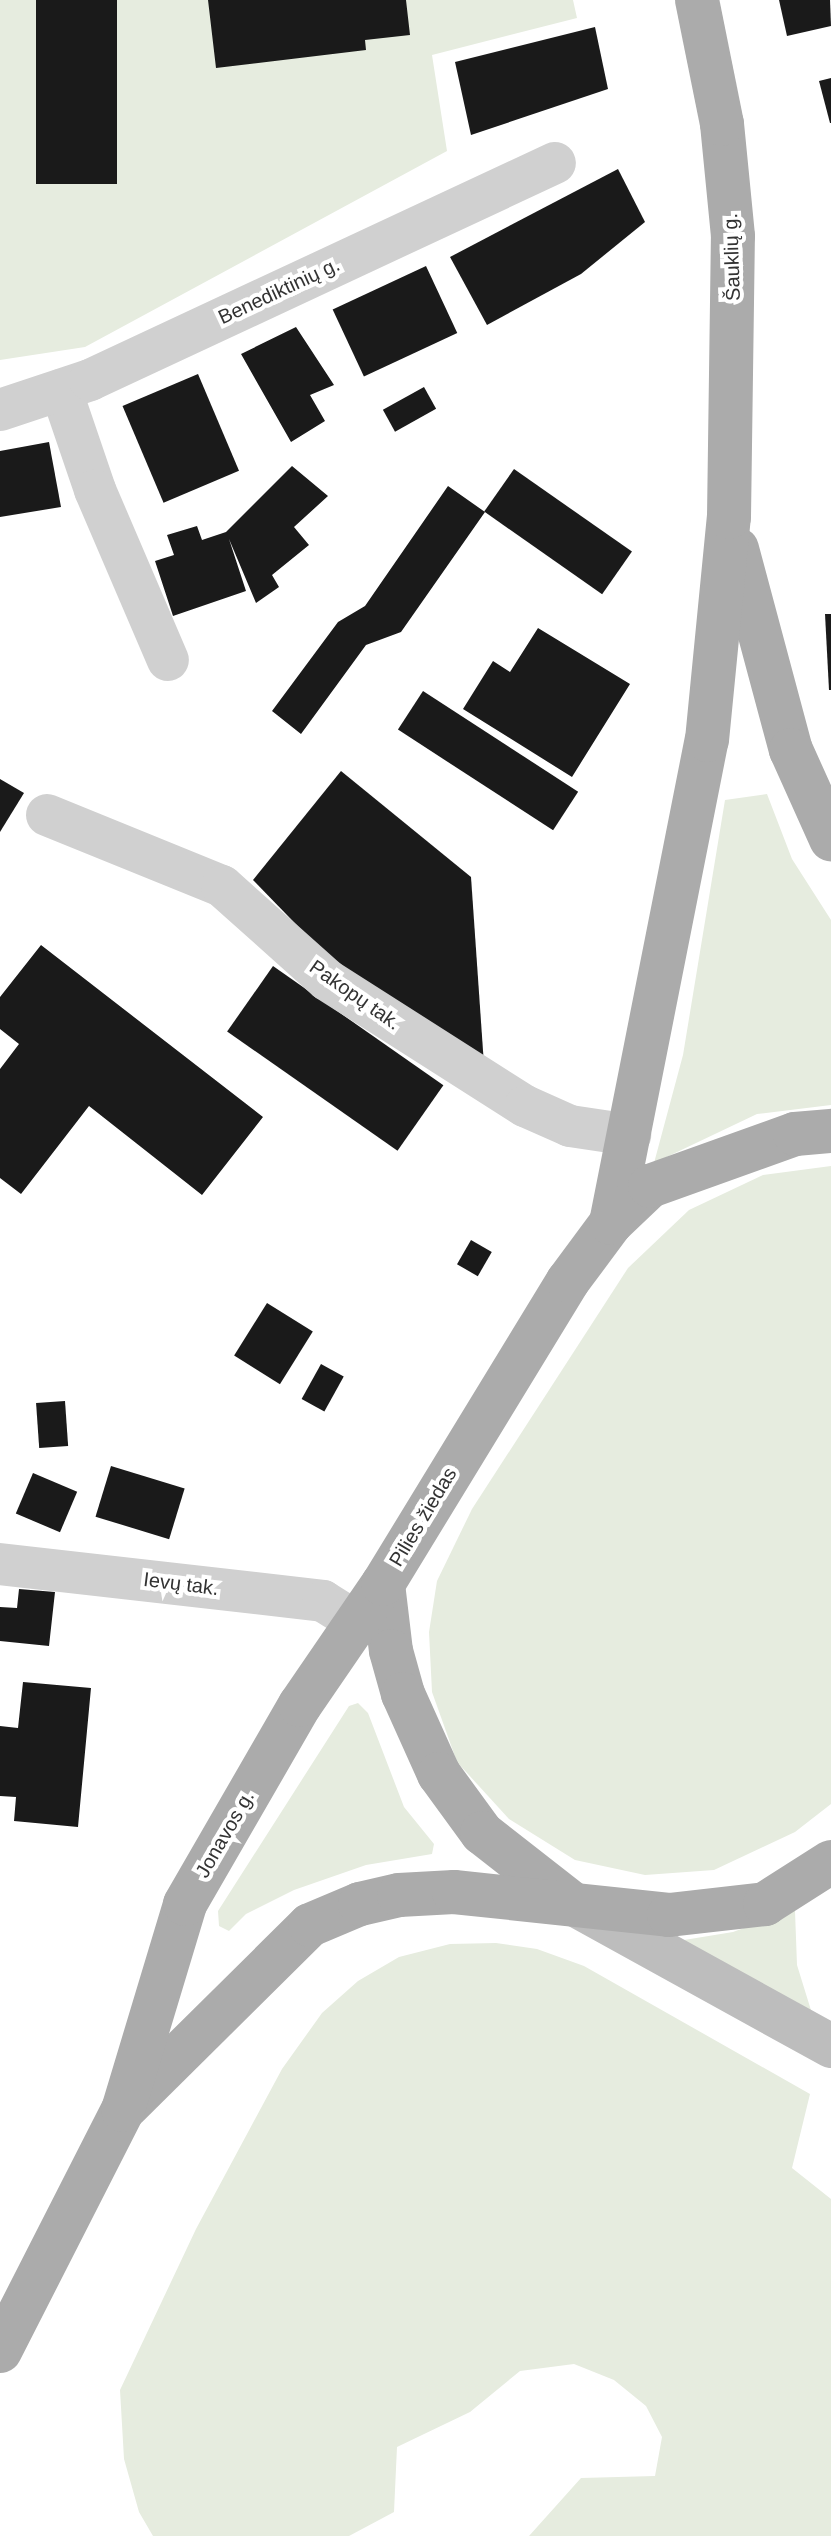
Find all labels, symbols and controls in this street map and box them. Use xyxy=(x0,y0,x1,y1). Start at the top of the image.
street label: Šauklių g. xyxy=(718,213,746,301)
street label: Benediktinių g. xyxy=(214,252,344,330)
street label: Pakopų tak. xyxy=(305,955,405,1035)
street label: Pilies žiedas xyxy=(384,1463,462,1571)
street label: Ievų tak. xyxy=(142,1567,220,1601)
street label: Jonavos g. xyxy=(190,1786,260,1882)

